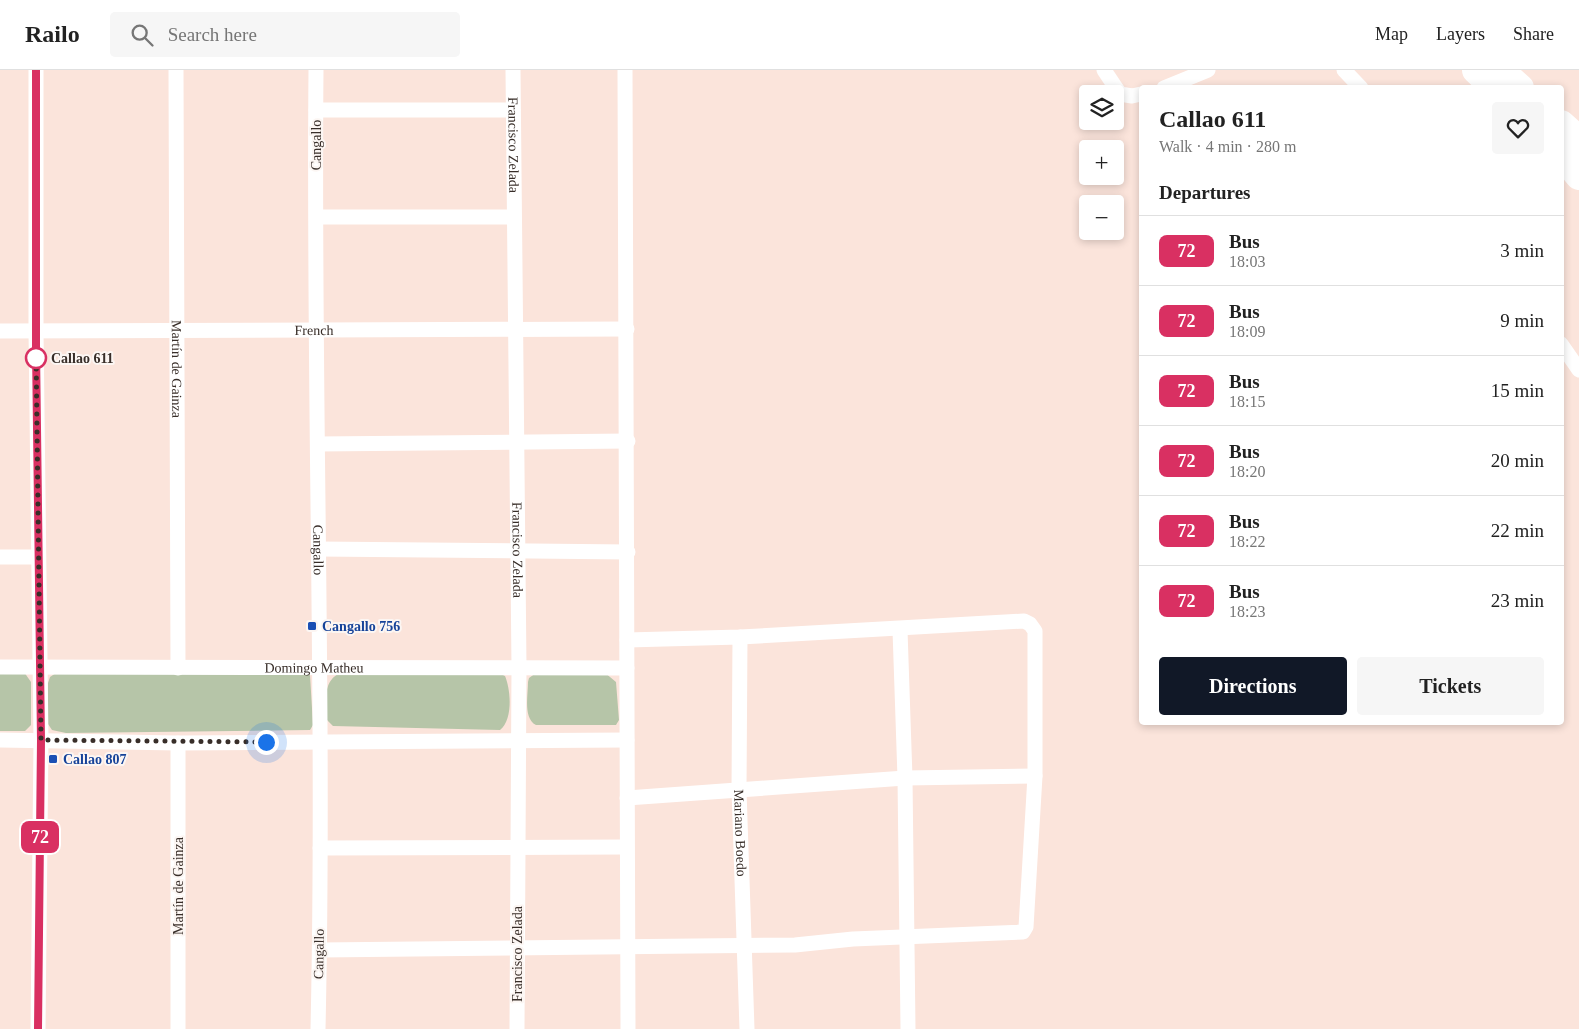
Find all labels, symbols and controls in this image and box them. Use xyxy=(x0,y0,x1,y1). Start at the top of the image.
search box xyxy=(110,12,460,57)
text: Railo xyxy=(25,21,80,47)
icon: search xyxy=(128,21,156,49)
text: Search here xyxy=(168,24,257,45)
text: Map xyxy=(1375,24,1408,44)
text: Layers xyxy=(1436,24,1485,44)
text: Share xyxy=(1513,24,1554,44)
map controls xyxy=(1079,85,1124,240)
button: layers xyxy=(1079,85,1124,130)
street label: Francisco Zelada xyxy=(506,97,522,194)
button: heart xyxy=(1492,102,1544,154)
text: Callao 611 xyxy=(1159,106,1266,132)
street label: Cangallo xyxy=(309,120,324,170)
text: Walk · 4 min · 280 m xyxy=(1159,138,1296,155)
button: + xyxy=(1079,140,1124,185)
text: Departures xyxy=(1159,182,1250,203)
button: − xyxy=(1079,195,1124,240)
text: Bus xyxy=(1229,231,1260,252)
text: 3 min xyxy=(1500,240,1544,261)
text: 72 xyxy=(1178,241,1196,261)
text: 18:03 xyxy=(1229,253,1265,270)
text: Bus xyxy=(1229,301,1260,322)
text: 9 min xyxy=(1500,310,1544,331)
text: 72 xyxy=(1178,311,1196,331)
street label: Martín de Gainza xyxy=(169,320,185,419)
street label: French xyxy=(295,322,333,338)
text: 18:09 xyxy=(1229,323,1265,340)
marker: Callao 611 xyxy=(25,347,47,369)
place label: Callao 611 xyxy=(51,351,114,366)
text: Bus xyxy=(1229,371,1260,392)
text: 15 min xyxy=(1491,380,1544,401)
text: 72 xyxy=(1178,381,1196,401)
text: 18:15 xyxy=(1229,393,1265,410)
text: Bus xyxy=(1229,441,1260,462)
text: 20 min xyxy=(1491,450,1544,471)
text: 72 xyxy=(1178,451,1196,471)
text: 18:20 xyxy=(1229,463,1265,480)
street label: Francisco Zelada xyxy=(510,502,526,599)
text: Bus xyxy=(1229,511,1260,532)
text: 22 min xyxy=(1491,520,1544,541)
text: 72 xyxy=(1178,521,1196,541)
street label: Cangallo xyxy=(311,525,326,575)
text: 18:22 xyxy=(1229,533,1265,550)
text: Bus xyxy=(1229,581,1260,602)
text: 23 min xyxy=(1491,590,1544,611)
text: 72 xyxy=(1178,591,1196,611)
text: 18:23 xyxy=(1229,603,1265,620)
place label: Cangallo 756 xyxy=(322,619,400,634)
marker: Cangallo 756 xyxy=(306,620,318,632)
button: Directions xyxy=(1159,657,1347,715)
button: Tickets xyxy=(1357,657,1544,715)
street label: Domingo Matheu xyxy=(264,660,364,675)
your location xyxy=(254,730,279,755)
place label: Callao 807 xyxy=(63,752,126,767)
marker: Callao 807 xyxy=(47,753,59,765)
street label: Mariano Boedo xyxy=(731,789,749,877)
line badge: 72 xyxy=(18,821,62,853)
text: 72 xyxy=(31,827,49,847)
street label: Martín de Gainza xyxy=(171,836,186,935)
street label: Francisco Zelada xyxy=(510,905,525,1002)
street label: Cangallo xyxy=(311,929,327,979)

